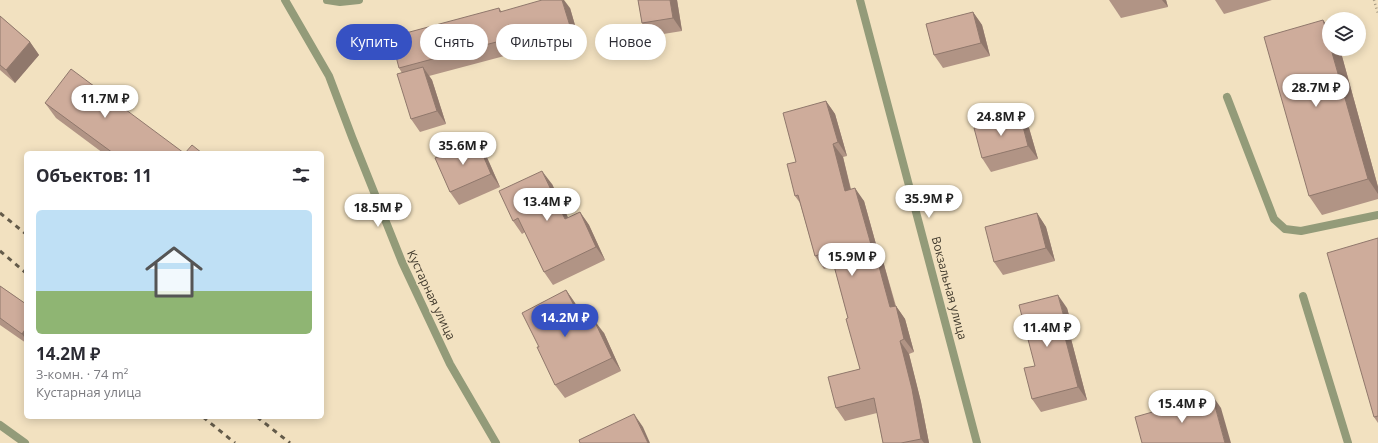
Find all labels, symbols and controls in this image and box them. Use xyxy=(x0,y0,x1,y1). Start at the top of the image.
map controls xyxy=(1322,12,1366,56)
button: layers xyxy=(1322,12,1366,56)
chip: Купить xyxy=(336,24,412,60)
chip: Снять xyxy=(420,24,488,60)
chip: Фильтры xyxy=(496,24,587,60)
chip: Новое xyxy=(595,24,666,60)
pin: 28.7M ₽ xyxy=(1279,74,1353,108)
text: 28.7M ₽ xyxy=(1291,78,1341,96)
pin: 11.7M ₽ xyxy=(68,85,142,119)
text: 11.7M ₽ xyxy=(80,89,130,107)
pin: 24.8M ₽ xyxy=(964,103,1038,137)
text: 24.8M ₽ xyxy=(976,107,1026,125)
pin: 35.6M ₽ xyxy=(426,132,500,166)
text: 35.6M ₽ xyxy=(438,136,488,154)
text: Объектов: 11 xyxy=(36,164,152,187)
icon: filters xyxy=(290,164,312,186)
pin: 35.9M ₽ xyxy=(892,185,966,219)
pin: 13.4M ₽ xyxy=(510,188,584,222)
text: 35.9M ₽ xyxy=(904,189,954,207)
text: 13.4M ₽ xyxy=(522,192,572,210)
pin: 18.5M ₽ xyxy=(341,194,415,228)
text: 18.5M ₽ xyxy=(353,198,403,216)
street label: Вокзальная улица xyxy=(928,234,971,341)
icon: home xyxy=(138,236,210,308)
pin: 15.9M ₽ xyxy=(815,243,889,277)
street label: Кустарная улица xyxy=(403,247,460,343)
text: 15.9M ₽ xyxy=(827,247,877,265)
pin: 14.2M ₽ xyxy=(528,304,602,338)
text: 14.2M ₽ xyxy=(540,308,590,326)
pin: 11.4M ₽ xyxy=(1010,314,1084,348)
text: 11.4M ₽ xyxy=(1022,318,1072,336)
text: 14.2M ₽ xyxy=(36,342,100,365)
text: 3-комн. · 74 m² xyxy=(36,365,128,383)
text: Кустарная улица xyxy=(36,383,142,401)
pin: 15.4M ₽ xyxy=(1145,390,1219,424)
text: 15.4M ₽ xyxy=(1157,394,1207,412)

